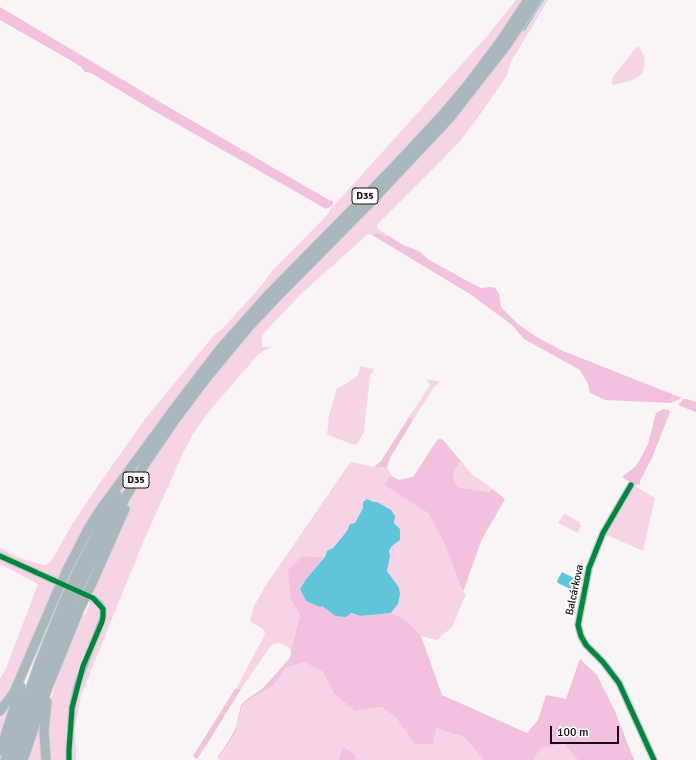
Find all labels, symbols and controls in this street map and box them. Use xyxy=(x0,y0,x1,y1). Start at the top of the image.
road number: D35 xyxy=(352,188,378,204)
road number: D35 xyxy=(123,472,149,488)
street label: Balcárkova xyxy=(563,563,587,617)
scale bar xyxy=(552,718,621,744)
text: 100 m xyxy=(557,725,589,740)

